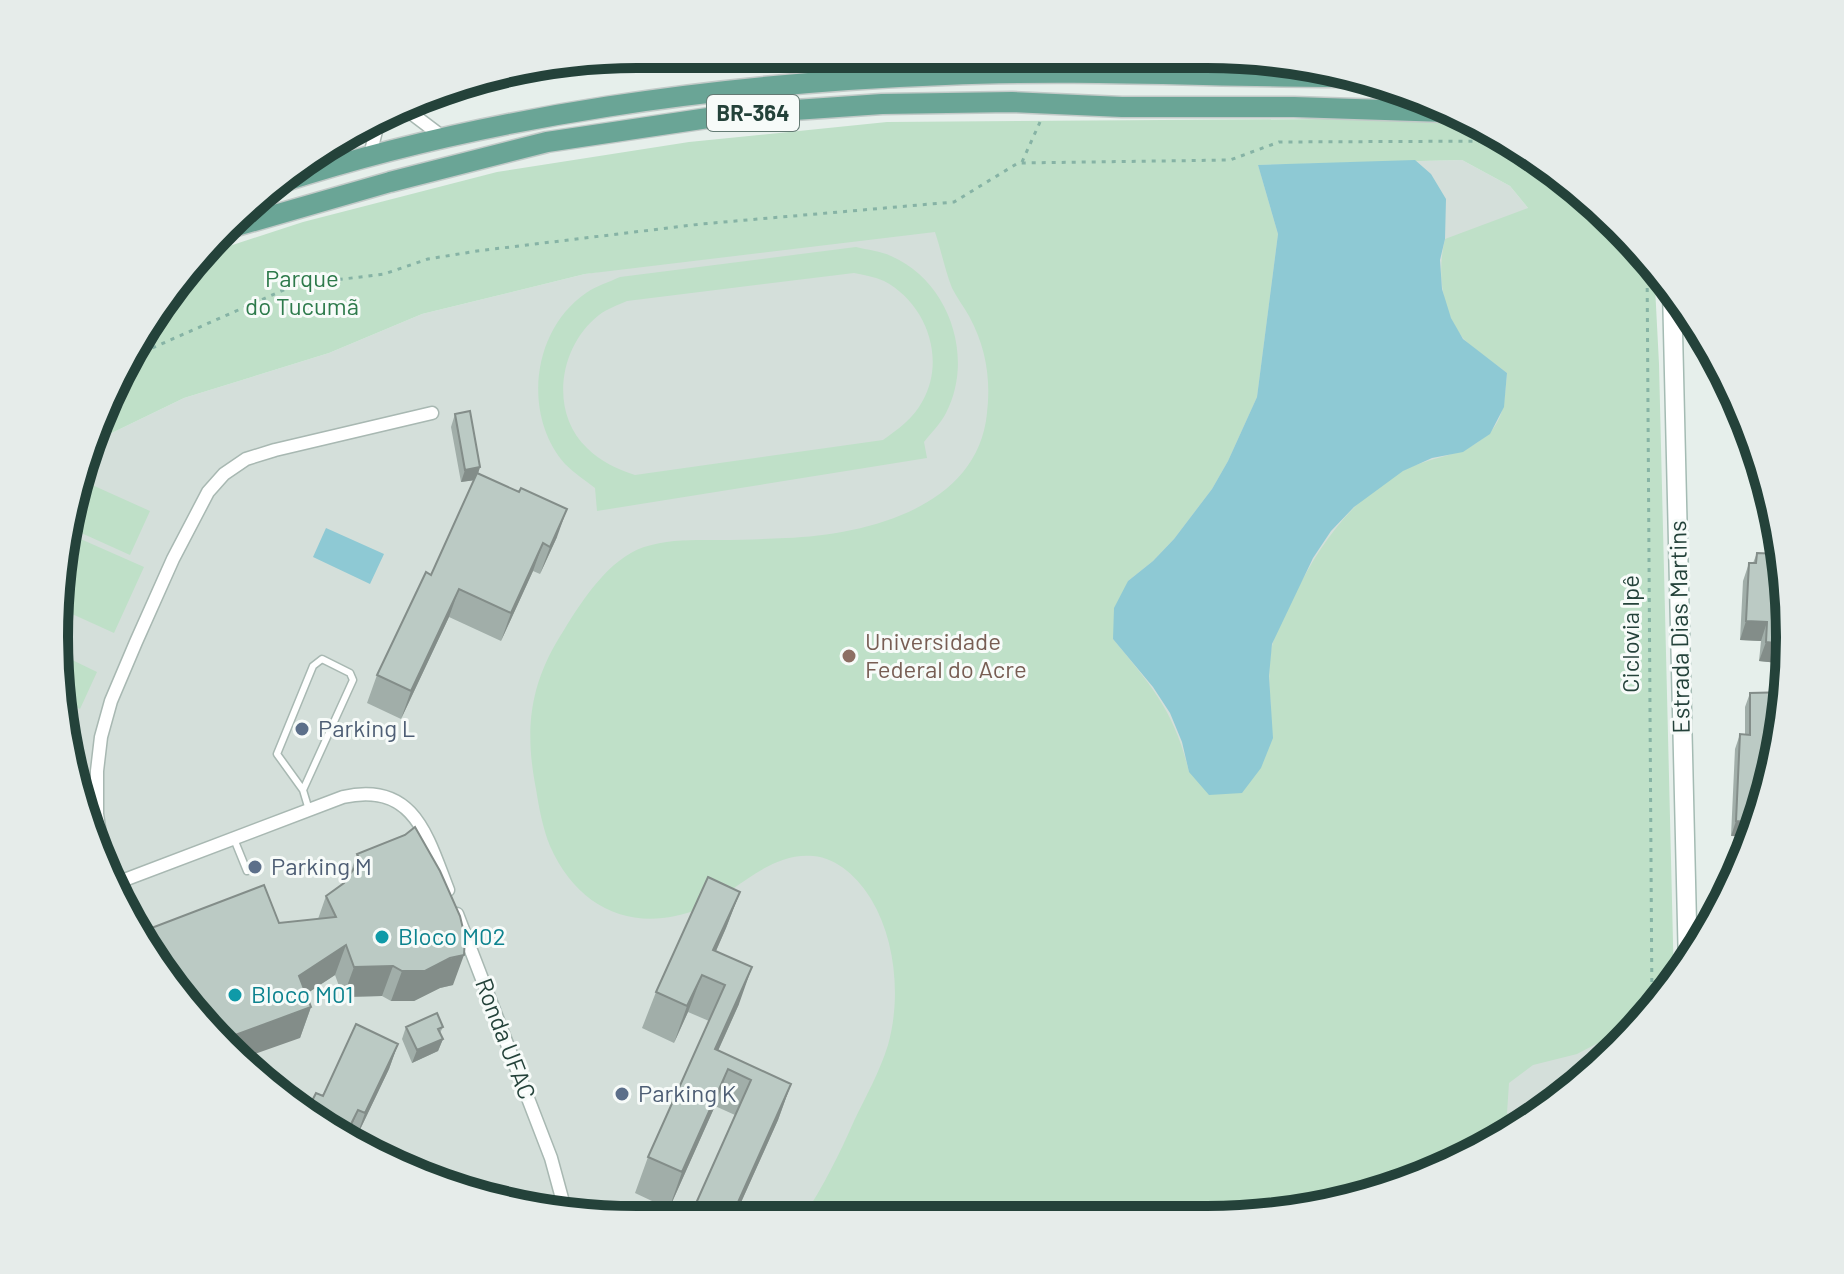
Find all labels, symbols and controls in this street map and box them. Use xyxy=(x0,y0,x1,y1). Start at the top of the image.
road number: BR-364 xyxy=(707,95,799,131)
park label: Parque do Tucumã xyxy=(245,263,359,320)
street label: Estrada Dias Martins xyxy=(1662,520,1695,734)
street label: Ciclovia Ipê xyxy=(1615,575,1644,693)
place label: Universidade Federal do Acre xyxy=(865,626,1027,683)
marker: Universidade Federal do Acre xyxy=(840,647,858,665)
place label: Parking L xyxy=(318,713,416,742)
marker: Parking L xyxy=(293,720,311,738)
place label: Parking M xyxy=(271,851,372,880)
marker: Parking M xyxy=(246,858,264,876)
place label: Bloco M02 xyxy=(398,921,506,950)
marker: Bloco M02 xyxy=(373,928,391,946)
street label: Ronda UFAC xyxy=(470,974,543,1103)
place label: Bloco M01 xyxy=(251,979,353,1008)
marker: Bloco M01 xyxy=(226,986,244,1004)
place label: Parking K xyxy=(638,1078,737,1107)
marker: Parking K xyxy=(613,1085,631,1103)

